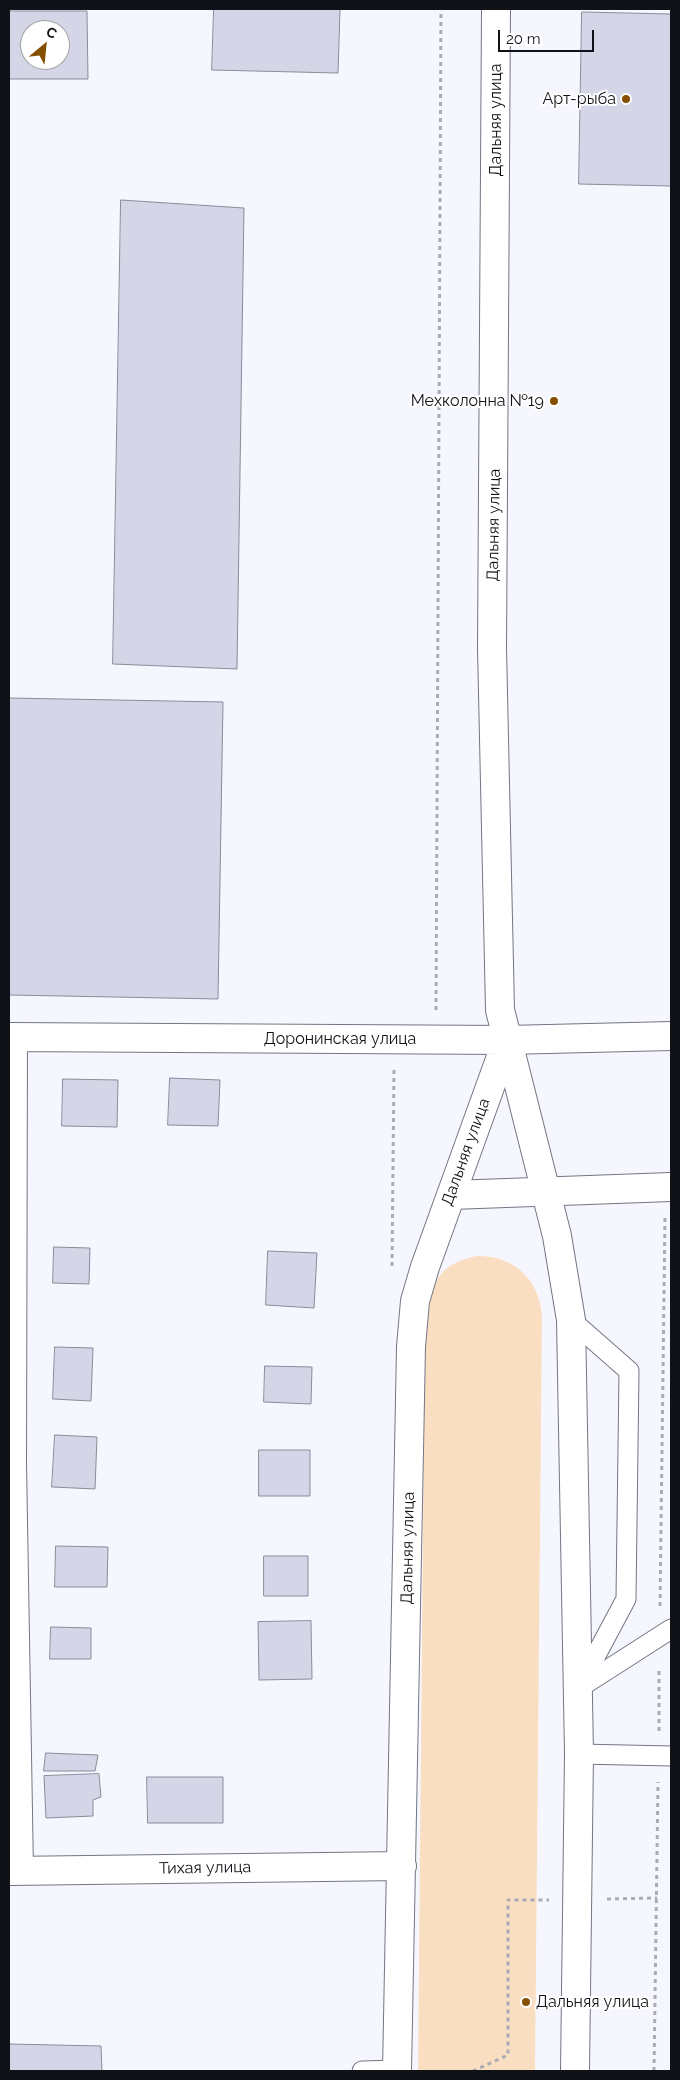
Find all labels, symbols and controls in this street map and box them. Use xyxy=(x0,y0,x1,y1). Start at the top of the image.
north arrow xyxy=(20,20,70,70)
scale bar xyxy=(500,20,596,52)
text: С xyxy=(44,23,60,42)
text: 20 m xyxy=(506,30,541,48)
street label: Дальняя улица xyxy=(486,64,506,176)
place label: Арт-рыба xyxy=(542,89,616,109)
marker: Арт-рыба xyxy=(620,93,632,105)
place label: Мехколонна №19 xyxy=(411,391,544,411)
marker: Мехколонна №19 xyxy=(548,395,560,407)
street label: Дальняя улица xyxy=(483,468,505,582)
street label: Доронинская улица xyxy=(264,1029,416,1049)
street label: Дальняя улица xyxy=(438,1096,494,1208)
street label: Дальняя улица xyxy=(397,1491,419,1605)
street label: Тихая улица xyxy=(159,1858,251,1878)
place label: Дальняя улица xyxy=(536,1992,649,2012)
marker: Дальняя улица xyxy=(520,1996,532,2008)

